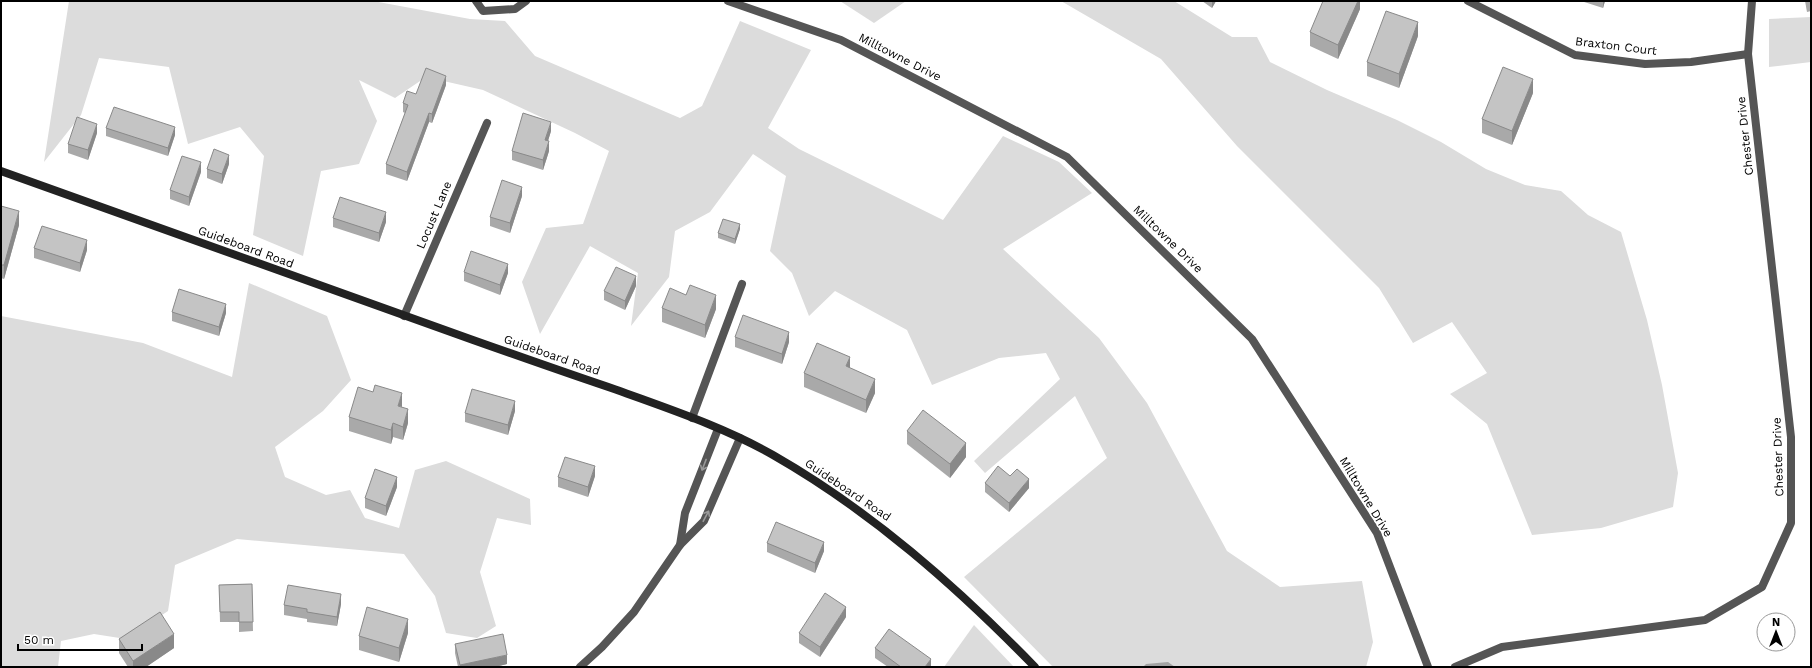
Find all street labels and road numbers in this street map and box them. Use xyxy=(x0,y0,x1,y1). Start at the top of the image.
street label: Milltowne Drive xyxy=(856,30,944,84)
street label: Braxton Court xyxy=(1574,34,1658,58)
street label: Chester Drive xyxy=(1734,96,1756,176)
street label: Locust Lane xyxy=(413,179,455,251)
street label: Milltowne Drive xyxy=(1130,202,1206,276)
street label: Guideboard Road xyxy=(196,223,296,271)
street label: Guideboard Road xyxy=(502,332,602,378)
street label: Chester Drive xyxy=(1770,417,1786,497)
street label: Milltowne Drive xyxy=(1337,454,1395,540)
street label: Guideboard Road xyxy=(802,456,894,524)

